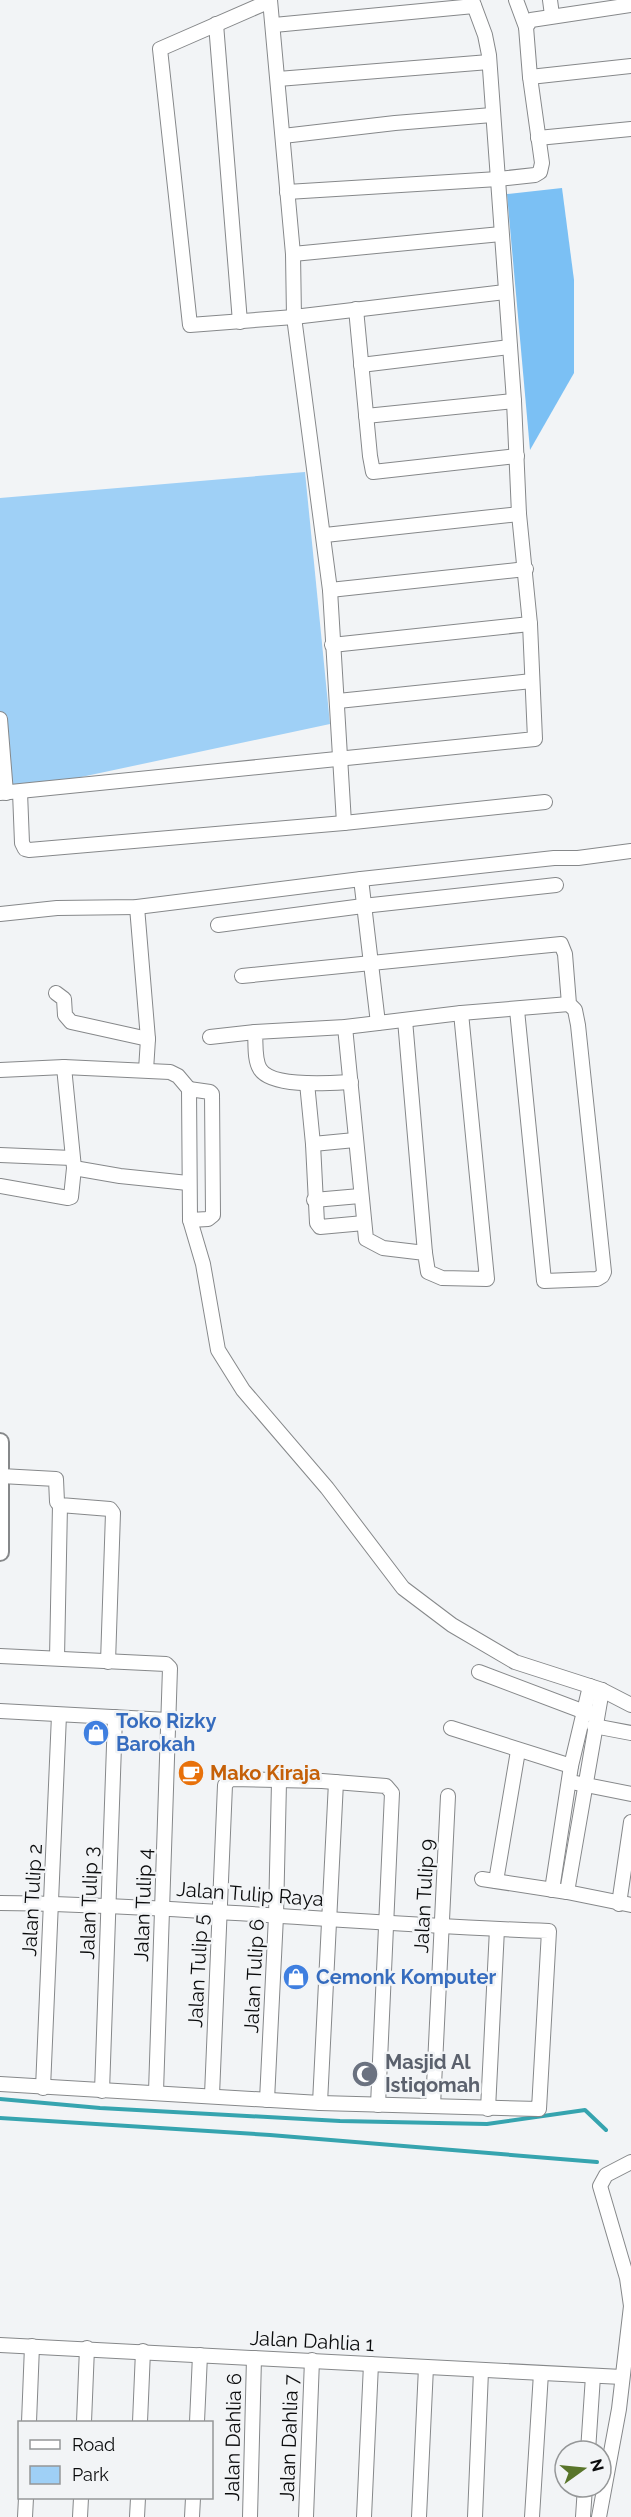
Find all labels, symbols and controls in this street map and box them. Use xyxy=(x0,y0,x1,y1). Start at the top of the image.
place label: Toko Rizky Barokah xyxy=(116,1709,216,1756)
shop icon: Toko Rizky Barokah xyxy=(81,1718,111,1748)
cafe icon: Mako Kiraja xyxy=(176,1758,206,1788)
place label: Mako Kiraja xyxy=(210,1761,321,1785)
street label: Jalan Tulip 9 xyxy=(409,1838,439,1954)
street label: Jalan Tulip 2 xyxy=(17,1843,47,1957)
street label: Jalan Tulip 3 xyxy=(75,1846,103,1960)
street label: Jalan Tulip 4 xyxy=(129,1848,157,1962)
street label: Jalan Tulip Raya xyxy=(176,1877,324,1911)
street label: Jalan Tulip 5 xyxy=(183,1914,213,2028)
street label: Jalan Tulip 6 xyxy=(239,1918,269,2034)
shop icon: Cemonk Komputer xyxy=(281,1962,311,1992)
place label: Cemonk Komputer xyxy=(316,1965,496,1989)
place label: Masjid Al Istiqomah xyxy=(385,2050,480,2097)
mosque icon: Masjid Al Istiqomah xyxy=(350,2059,380,2089)
street label: Jalan Dahlia 1 xyxy=(249,2326,375,2356)
street label: Jalan Dahlia 6 xyxy=(220,2373,246,2501)
street label: Jalan Dahlia 7 xyxy=(275,2374,303,2502)
legend xyxy=(18,2421,213,2499)
text: Road xyxy=(72,2434,115,2455)
north arrow xyxy=(553,2439,613,2499)
text: N xyxy=(586,2457,608,2474)
text: Park xyxy=(72,2464,109,2485)

